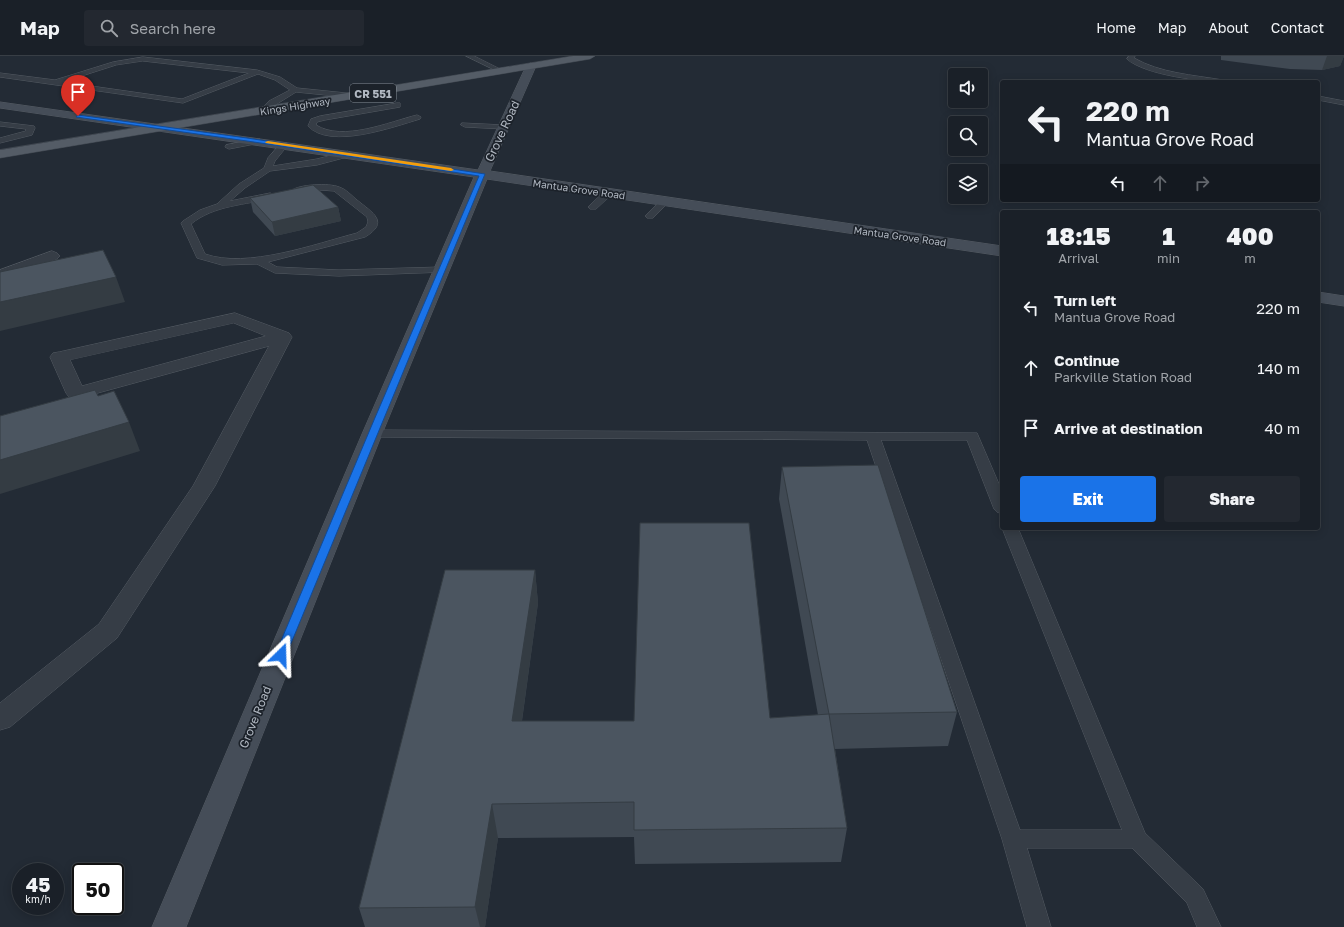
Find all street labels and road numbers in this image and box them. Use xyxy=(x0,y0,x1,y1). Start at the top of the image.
road number: CR 551 xyxy=(350,84,396,102)
street label: Kings Highway xyxy=(259,94,331,117)
street label: Grove Road xyxy=(481,98,523,164)
street label: Mantua Grove Road xyxy=(532,177,626,201)
street label: Mantua Grove Road xyxy=(853,224,947,248)
street label: Grove Road xyxy=(236,684,274,750)

